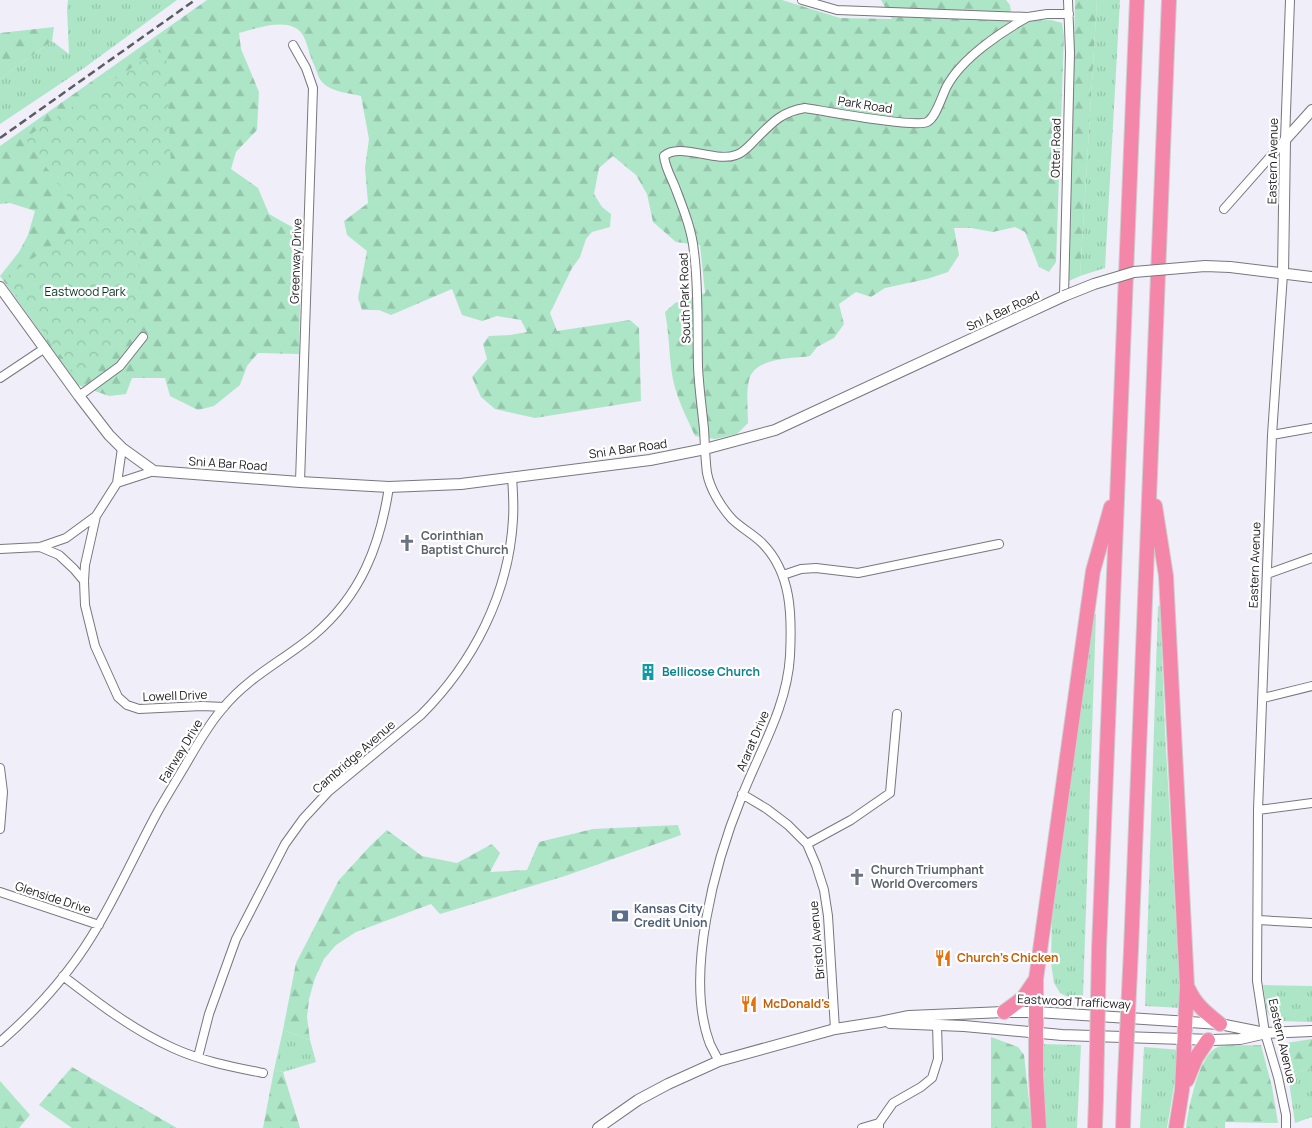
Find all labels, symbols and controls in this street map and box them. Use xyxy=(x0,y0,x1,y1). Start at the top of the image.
street label: Park Road xyxy=(837,92,893,117)
street label: Otter Road xyxy=(1046,118,1065,178)
street label: Eastern Avenue xyxy=(1263,118,1282,204)
street label: Greenway Drive xyxy=(286,218,305,304)
street label: South Park Road xyxy=(674,252,695,344)
park label: Eastwood Park xyxy=(44,283,127,300)
street label: Sni A Bar Road xyxy=(963,286,1042,335)
street label: Sni A Bar Road xyxy=(588,435,668,462)
street label: Sni A Bar Road xyxy=(188,452,268,475)
street label: Eastern Avenue xyxy=(1244,522,1265,608)
place label: Corinthian Baptist Church xyxy=(421,527,509,558)
church icon: Corinthian Baptist Church xyxy=(397,533,417,553)
building icon: Bellicose Church xyxy=(638,662,658,682)
place label: Bellicose Church xyxy=(662,663,760,680)
street label: Lowell Drive xyxy=(142,686,208,705)
street label: Ararat Drive xyxy=(732,708,773,774)
street label: Fairway Drive xyxy=(155,716,206,786)
street label: Cambridge Avenue xyxy=(309,716,399,797)
place label: Church Triumphant World Overcomers xyxy=(871,861,984,892)
church icon: Church Triumphant World Overcomers xyxy=(847,867,867,887)
street label: Glenside Drive xyxy=(13,877,93,918)
place label: Kansas City Credit Union xyxy=(634,900,708,931)
street label: Bristol Avenue xyxy=(805,900,828,980)
bank icon: Kansas City Credit Union xyxy=(610,906,630,926)
restaurant icon: Church's Chicken xyxy=(933,948,953,968)
place label: Church's Chicken xyxy=(957,949,1059,966)
street label: Eastwood Trafficway xyxy=(1017,990,1132,1013)
restaurant icon: McDonald's xyxy=(739,994,759,1014)
place label: McDonald's xyxy=(763,995,830,1012)
street label: Eastern Avenue xyxy=(1264,997,1300,1085)

